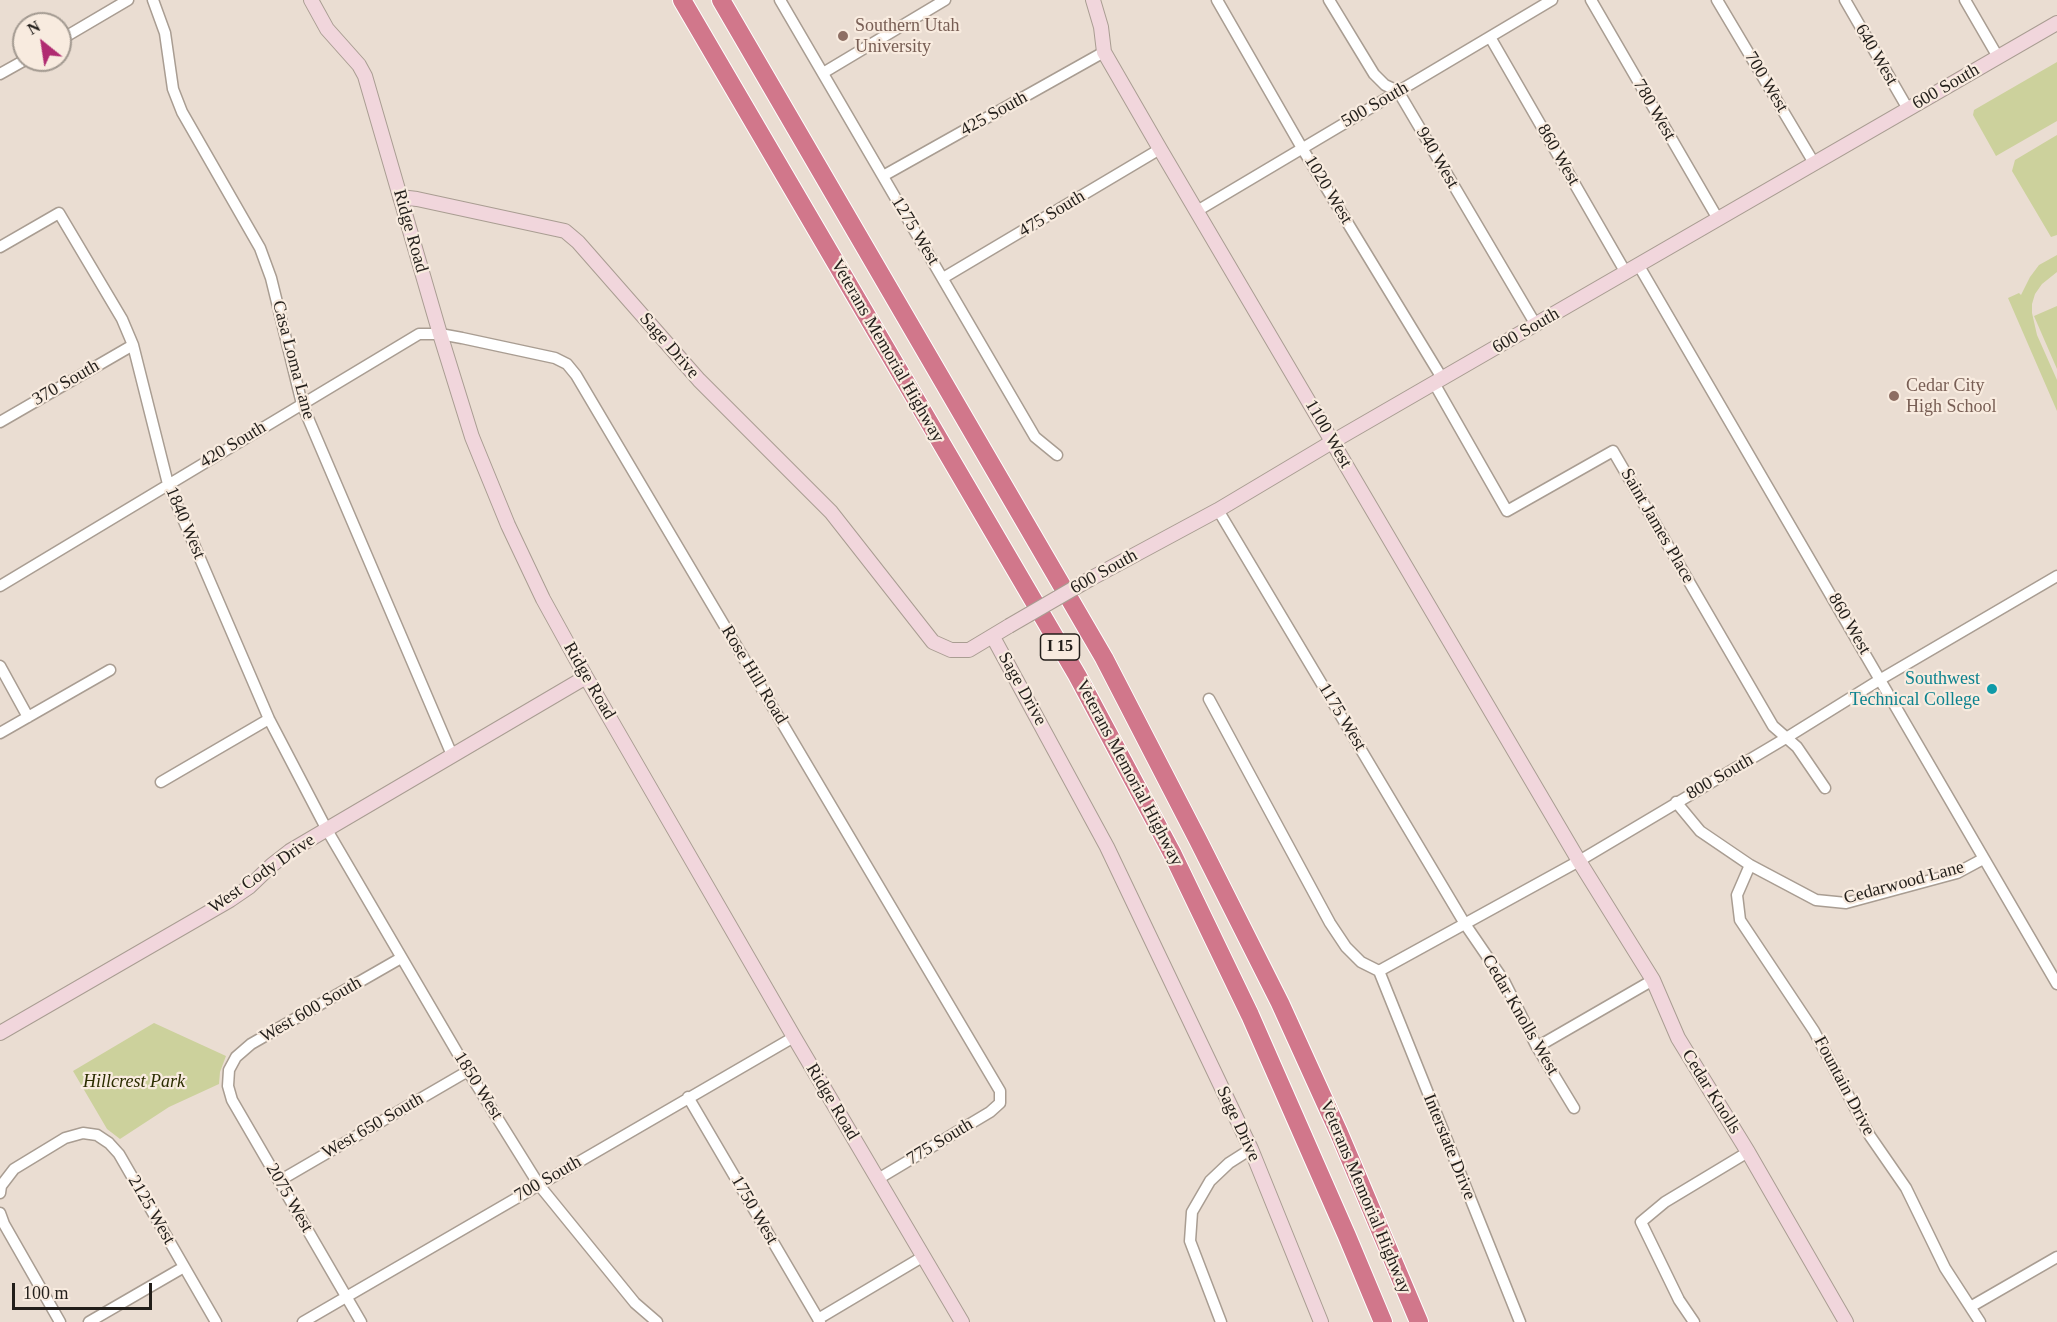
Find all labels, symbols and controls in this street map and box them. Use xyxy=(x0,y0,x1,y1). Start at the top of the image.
north arrow xyxy=(12,12,72,72)
place label: Southern Utah University xyxy=(855,15,959,57)
text: N xyxy=(24,17,43,38)
street label: 640 West xyxy=(1850,21,1902,89)
marker: Southern Utah University xyxy=(836,29,850,43)
street label: 700 West xyxy=(1739,48,1793,116)
street label: 600 South xyxy=(1909,59,1983,115)
street label: 780 West xyxy=(1628,76,1680,144)
street label: 500 South xyxy=(1338,77,1412,133)
street label: 425 South xyxy=(957,87,1031,141)
street label: 860 West xyxy=(1532,121,1584,189)
street label: 940 West xyxy=(1411,124,1463,192)
street label: 1020 West xyxy=(1299,152,1357,228)
street label: 475 South xyxy=(1015,186,1089,242)
street label: Ridge Road xyxy=(388,187,432,275)
street label: 1275 West xyxy=(886,193,944,269)
street label: Veterans Memorial Highway xyxy=(826,256,948,446)
street label: Casa Loma Lane xyxy=(267,298,319,422)
street label: 600 South xyxy=(1489,303,1563,359)
street label: Sage Drive xyxy=(634,309,704,383)
street label: 370 South xyxy=(29,355,103,411)
place label: Cedar City High School xyxy=(1906,375,1997,418)
marker: Cedar City High School xyxy=(1887,389,1901,403)
street label: 1100 West xyxy=(1300,396,1356,472)
street label: 420 South xyxy=(196,417,270,473)
street label: Saint James Place xyxy=(1615,465,1699,587)
street label: 1840 West xyxy=(160,484,210,562)
street label: 600 South xyxy=(1067,545,1141,599)
street label: 860 West xyxy=(1823,590,1875,658)
street label: Rose Hill Road xyxy=(716,622,792,728)
road number: I 15 xyxy=(1040,634,1080,660)
street label: Ridge Road xyxy=(558,639,620,723)
street label: Sage Drive xyxy=(993,649,1051,729)
place label: Southwest Technical College xyxy=(1850,668,1980,710)
street label: Veterans Memorial Highway xyxy=(1071,676,1187,870)
street label: 1175 West xyxy=(1313,679,1371,755)
marker: Southwest Technical College xyxy=(1985,682,1999,696)
street label: 800 South xyxy=(1683,749,1757,805)
street label: West Cody Drive xyxy=(205,829,319,919)
street label: Cedarwood Lane xyxy=(1842,857,1966,909)
street label: Cedar Knolls West xyxy=(1477,951,1563,1079)
street label: West 600 South xyxy=(256,972,366,1048)
street label: Fountain Drive xyxy=(1809,1033,1879,1139)
street label: Cedar Knolls xyxy=(1677,1046,1745,1138)
street label: 1850 West xyxy=(449,1048,507,1124)
street label: Ridge Road xyxy=(801,1060,863,1144)
park label: Hillcrest Park xyxy=(83,1071,185,1093)
street label: Sage Drive xyxy=(1211,1083,1265,1165)
street label: West 650 South xyxy=(318,1088,428,1164)
street label: Interstate Drive xyxy=(1418,1091,1480,1203)
street label: Veterans Memorial Highway xyxy=(1314,1097,1416,1297)
street label: 775 South xyxy=(903,1114,977,1170)
street label: 700 South xyxy=(511,1151,585,1207)
street label: 2075 West xyxy=(261,1160,317,1236)
street label: 2125 West xyxy=(123,1172,179,1248)
street label: 1750 West xyxy=(726,1172,782,1248)
scale bar xyxy=(15,1271,154,1309)
text: 100 m xyxy=(23,1283,69,1303)

